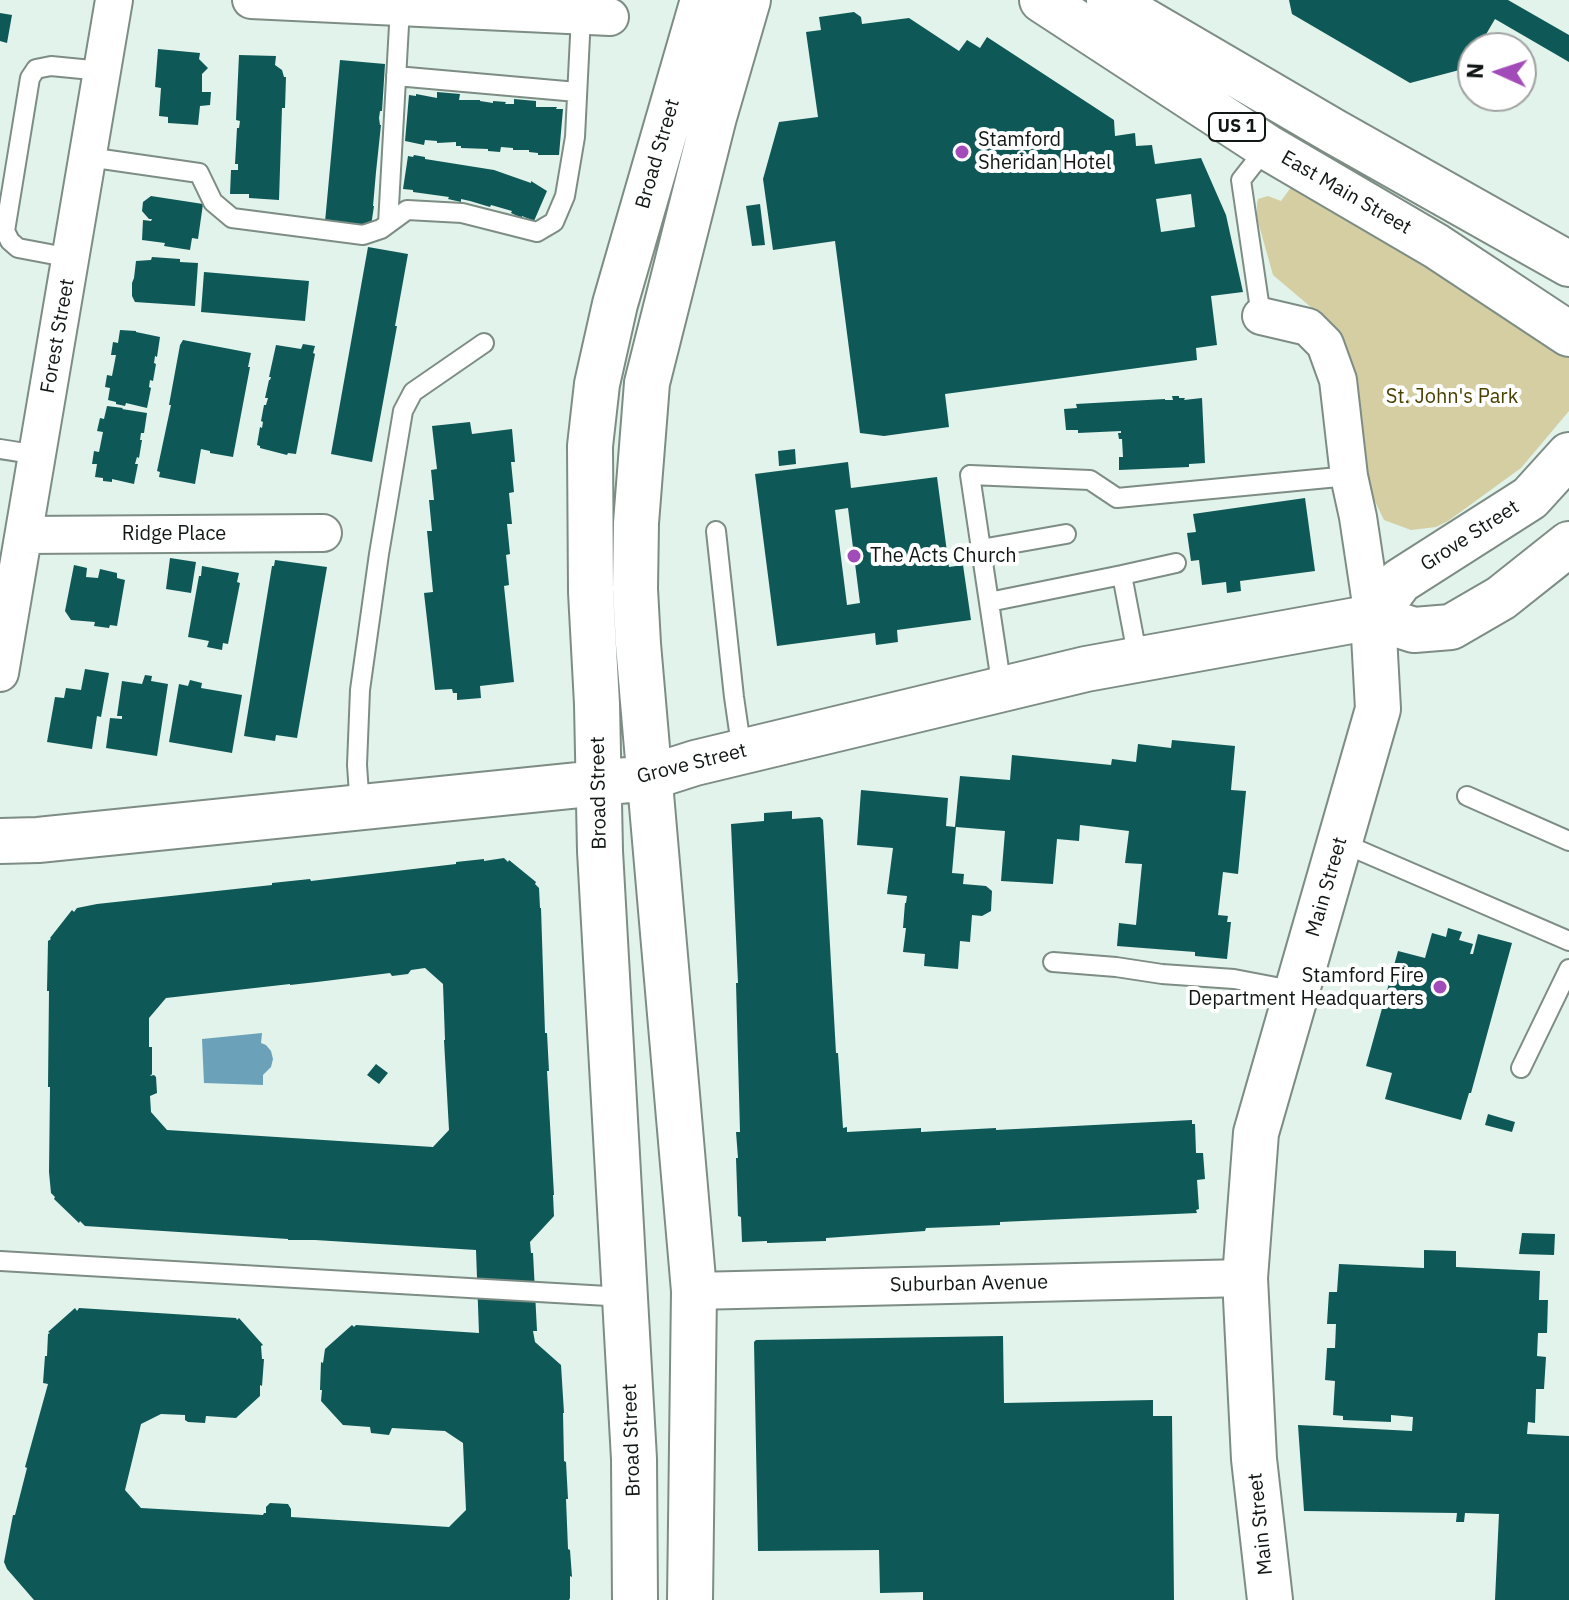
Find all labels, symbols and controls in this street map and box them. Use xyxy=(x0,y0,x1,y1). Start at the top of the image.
north arrow xyxy=(1457,32,1537,112)
text: N xyxy=(1460,62,1489,80)
street label: Broad Street xyxy=(631,96,685,212)
road number: US 1 xyxy=(1209,113,1265,141)
place label: Stamford Sheridan Hotel xyxy=(978,128,1111,175)
marker: Stamford Sheridan Hotel xyxy=(953,143,971,161)
street label: East Main Street xyxy=(1277,146,1415,240)
street label: Forest Street xyxy=(36,277,80,395)
park label: St. John's Park xyxy=(1386,385,1518,409)
street label: Grove Street xyxy=(1416,495,1524,577)
street label: Ridge Place xyxy=(122,522,226,546)
place label: The Acts Church xyxy=(870,544,1017,568)
marker: The Acts Church xyxy=(845,547,863,565)
street label: Broad Street xyxy=(586,736,612,850)
street label: Grove Street xyxy=(635,739,749,789)
street label: Main Street xyxy=(1301,834,1353,940)
place label: Stamford Fire Department Headquarters xyxy=(1188,964,1424,1011)
marker: Stamford Fire Department Headquarters xyxy=(1431,978,1449,996)
street label: Suburban Avenue xyxy=(890,1271,1048,1297)
street label: Broad Street xyxy=(618,1383,646,1497)
street label: Main Street xyxy=(1244,1472,1278,1576)

